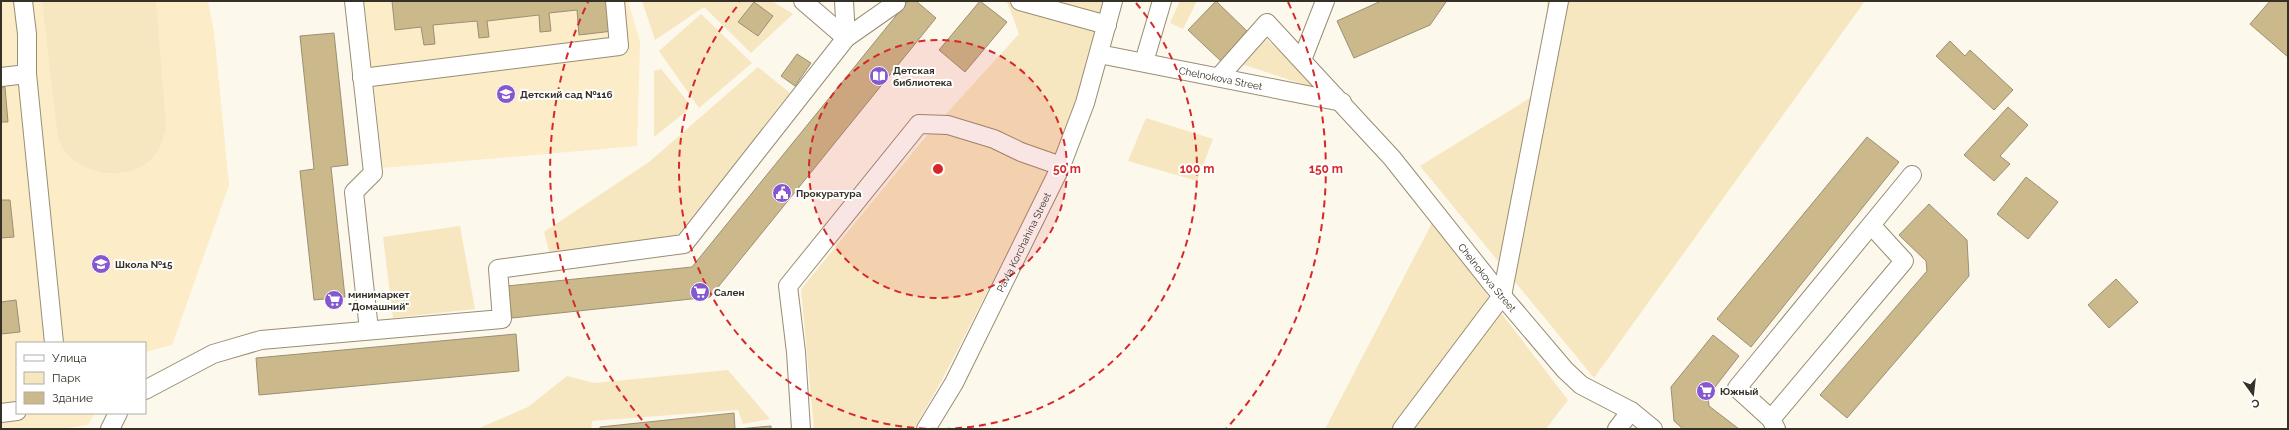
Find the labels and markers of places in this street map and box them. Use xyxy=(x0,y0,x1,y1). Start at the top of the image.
library icon: Детская библиотека xyxy=(868,65,890,87)
place label: Детская библиотека xyxy=(893,65,952,88)
school or university icon: Детский сад №116 xyxy=(495,83,517,105)
place label: Детский сад №116 xyxy=(520,89,612,100)
centre of rings xyxy=(931,162,945,176)
public building icon: Прокуратура xyxy=(771,182,793,204)
place label: Прокуратура xyxy=(796,188,862,199)
school or university icon: Школа №15 xyxy=(90,253,112,275)
place label: Школа №15 xyxy=(115,259,173,270)
supermarket icon: Сален xyxy=(689,281,711,303)
place label: Сален xyxy=(714,287,745,298)
supermarket icon: минимаркет "Домашний" xyxy=(323,289,345,311)
place label: минимаркет "Домашний" xyxy=(348,289,409,312)
supermarket icon: Южный xyxy=(1695,380,1717,402)
place label: Южный xyxy=(1720,386,1758,397)

